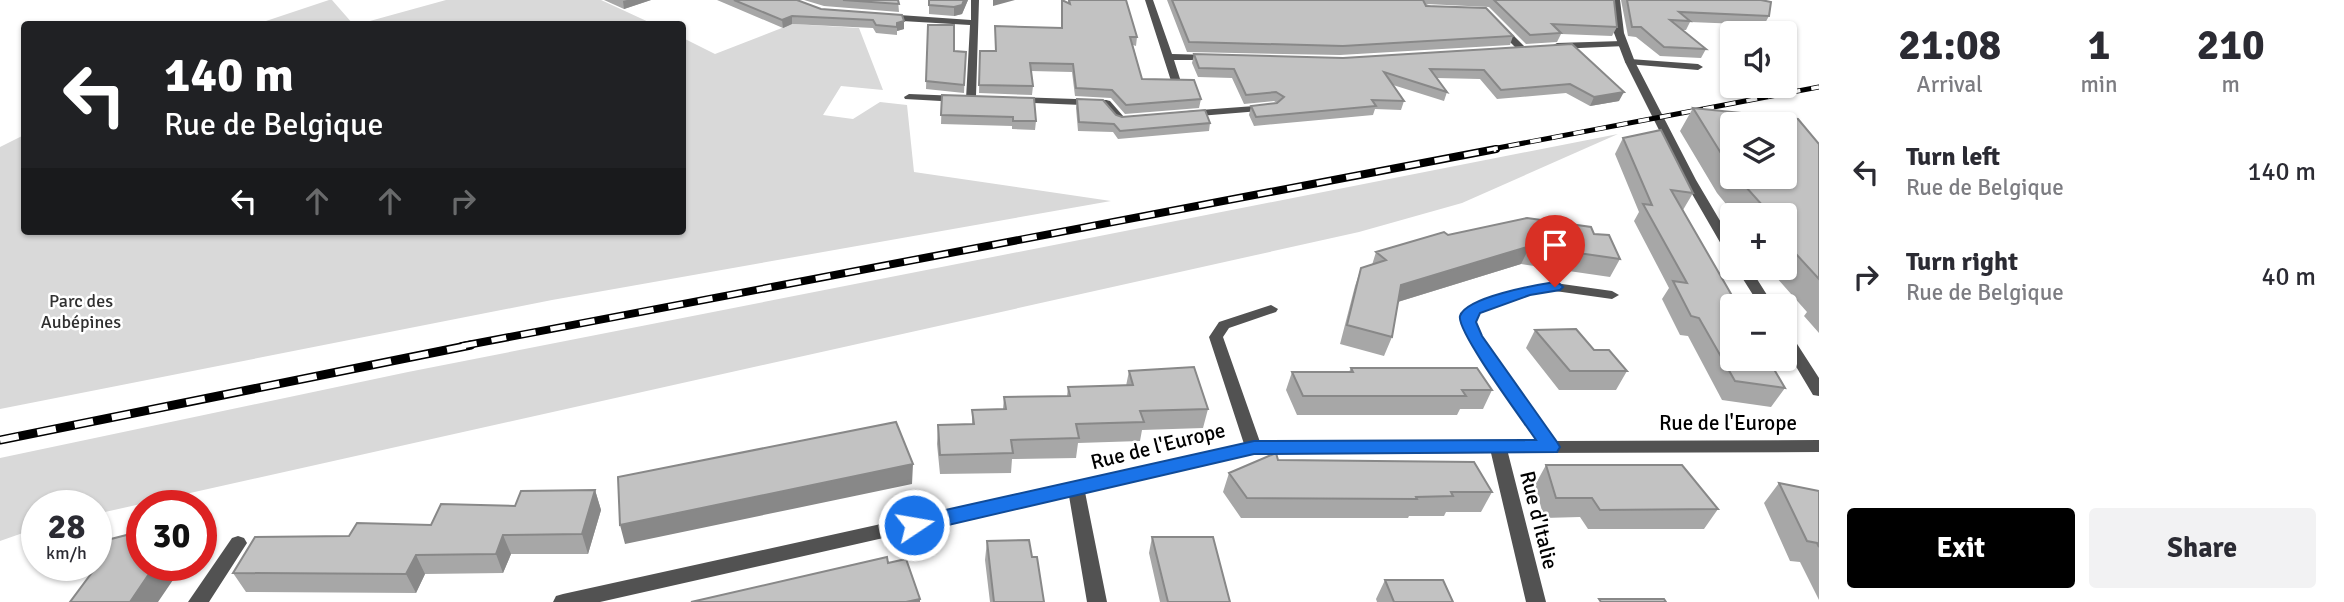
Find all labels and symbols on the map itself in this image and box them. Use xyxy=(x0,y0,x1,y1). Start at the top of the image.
pin xyxy=(1525,215,1585,287)
park label: Parc des Aubépines xyxy=(41,290,121,333)
street label: Rue de l'Europe xyxy=(1659,410,1797,436)
street label: Rue de l'Europe xyxy=(1088,417,1228,475)
street label: Rue d'Italie xyxy=(1514,468,1564,572)
position arrow xyxy=(877,488,951,562)
speed limit sign: 30 xyxy=(126,490,217,581)

